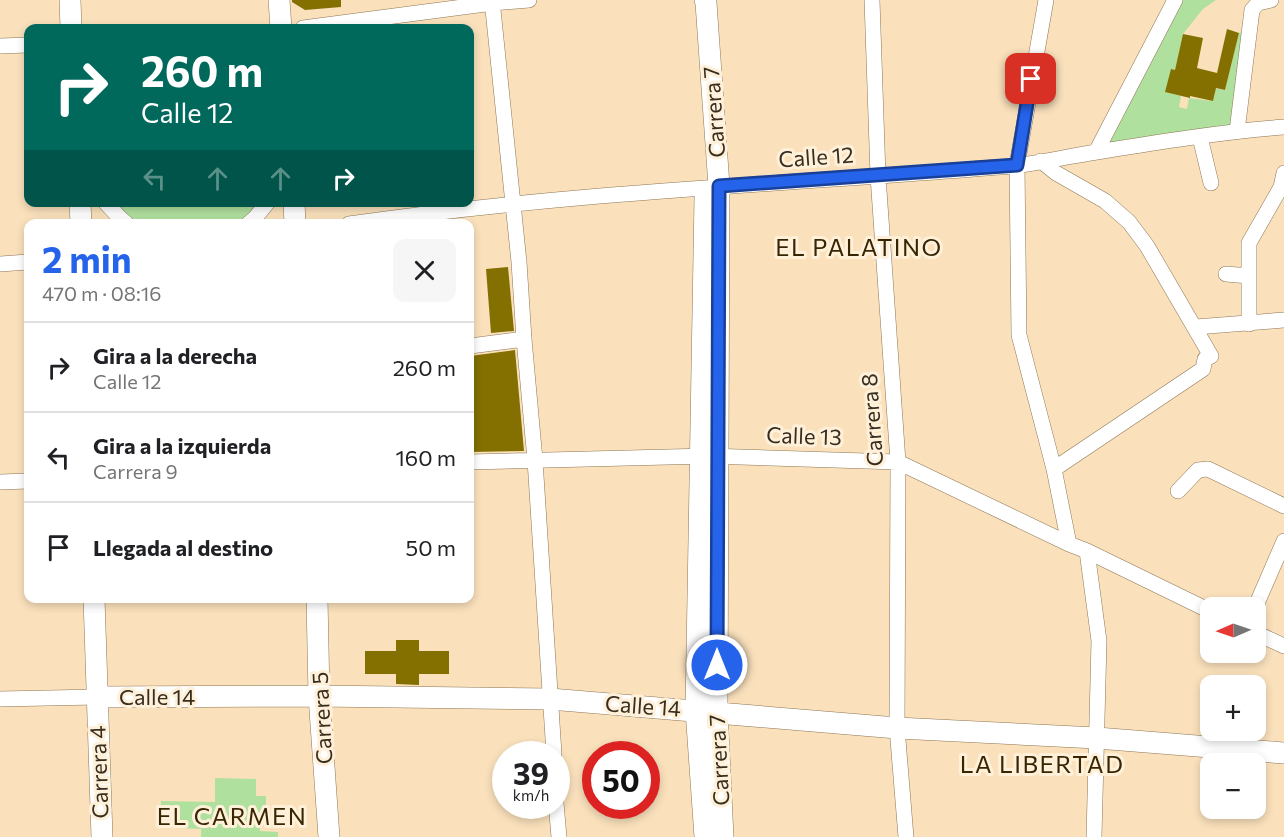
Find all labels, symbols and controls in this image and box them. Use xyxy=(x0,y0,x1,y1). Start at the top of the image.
text: 260 m xyxy=(141,44,263,96)
icon: right xyxy=(42,48,120,126)
pin xyxy=(1005,53,1056,104)
icon: arrive xyxy=(1014,62,1047,95)
street label: Carrera 7 xyxy=(697,66,730,159)
text: Calle 12 xyxy=(141,96,233,129)
street label: Calle 12 xyxy=(778,140,854,173)
icon: left xyxy=(138,162,171,195)
icon: ahead xyxy=(201,162,234,195)
icon: ahead xyxy=(264,162,297,195)
icon: right xyxy=(327,162,360,195)
district label: EL PALATINO xyxy=(775,232,943,261)
text: 2 min xyxy=(42,236,132,280)
button: close xyxy=(393,239,456,302)
text: 470 m · 08:16 xyxy=(42,281,161,305)
text: Gira a la derecha xyxy=(93,342,257,369)
icon: right xyxy=(42,351,75,384)
text: 260 m xyxy=(393,354,456,381)
text: Calle 12 xyxy=(93,369,161,393)
street label: Carrera 8 xyxy=(855,373,888,467)
street label: Calle 13 xyxy=(766,421,842,450)
text: Gira a la izquierda xyxy=(93,432,271,459)
icon: left xyxy=(42,441,75,474)
text: 160 m xyxy=(395,444,456,471)
text: Carrera 9 xyxy=(93,459,178,483)
icon: arrive xyxy=(42,531,75,564)
text: Llegada al destino xyxy=(93,534,273,561)
text: 50 m xyxy=(406,534,456,561)
north arrow xyxy=(1200,597,1266,663)
map controls xyxy=(1200,597,1266,819)
position arrow xyxy=(685,633,749,697)
street label: Carrera 5 xyxy=(306,671,337,765)
button: + xyxy=(1200,675,1266,741)
street label: Calle 14 xyxy=(119,683,195,710)
street label: Calle 14 xyxy=(604,689,682,722)
street label: Carrera 7 xyxy=(703,714,734,806)
street label: Carrera 4 xyxy=(83,725,114,819)
speed limit sign: 50 xyxy=(582,741,660,819)
district label: LA LIBERTAD xyxy=(960,749,1124,778)
button: − xyxy=(1200,753,1266,819)
text: 39 xyxy=(513,754,549,791)
text: km/h xyxy=(513,786,549,804)
district label: EL CARMEN xyxy=(157,801,307,830)

